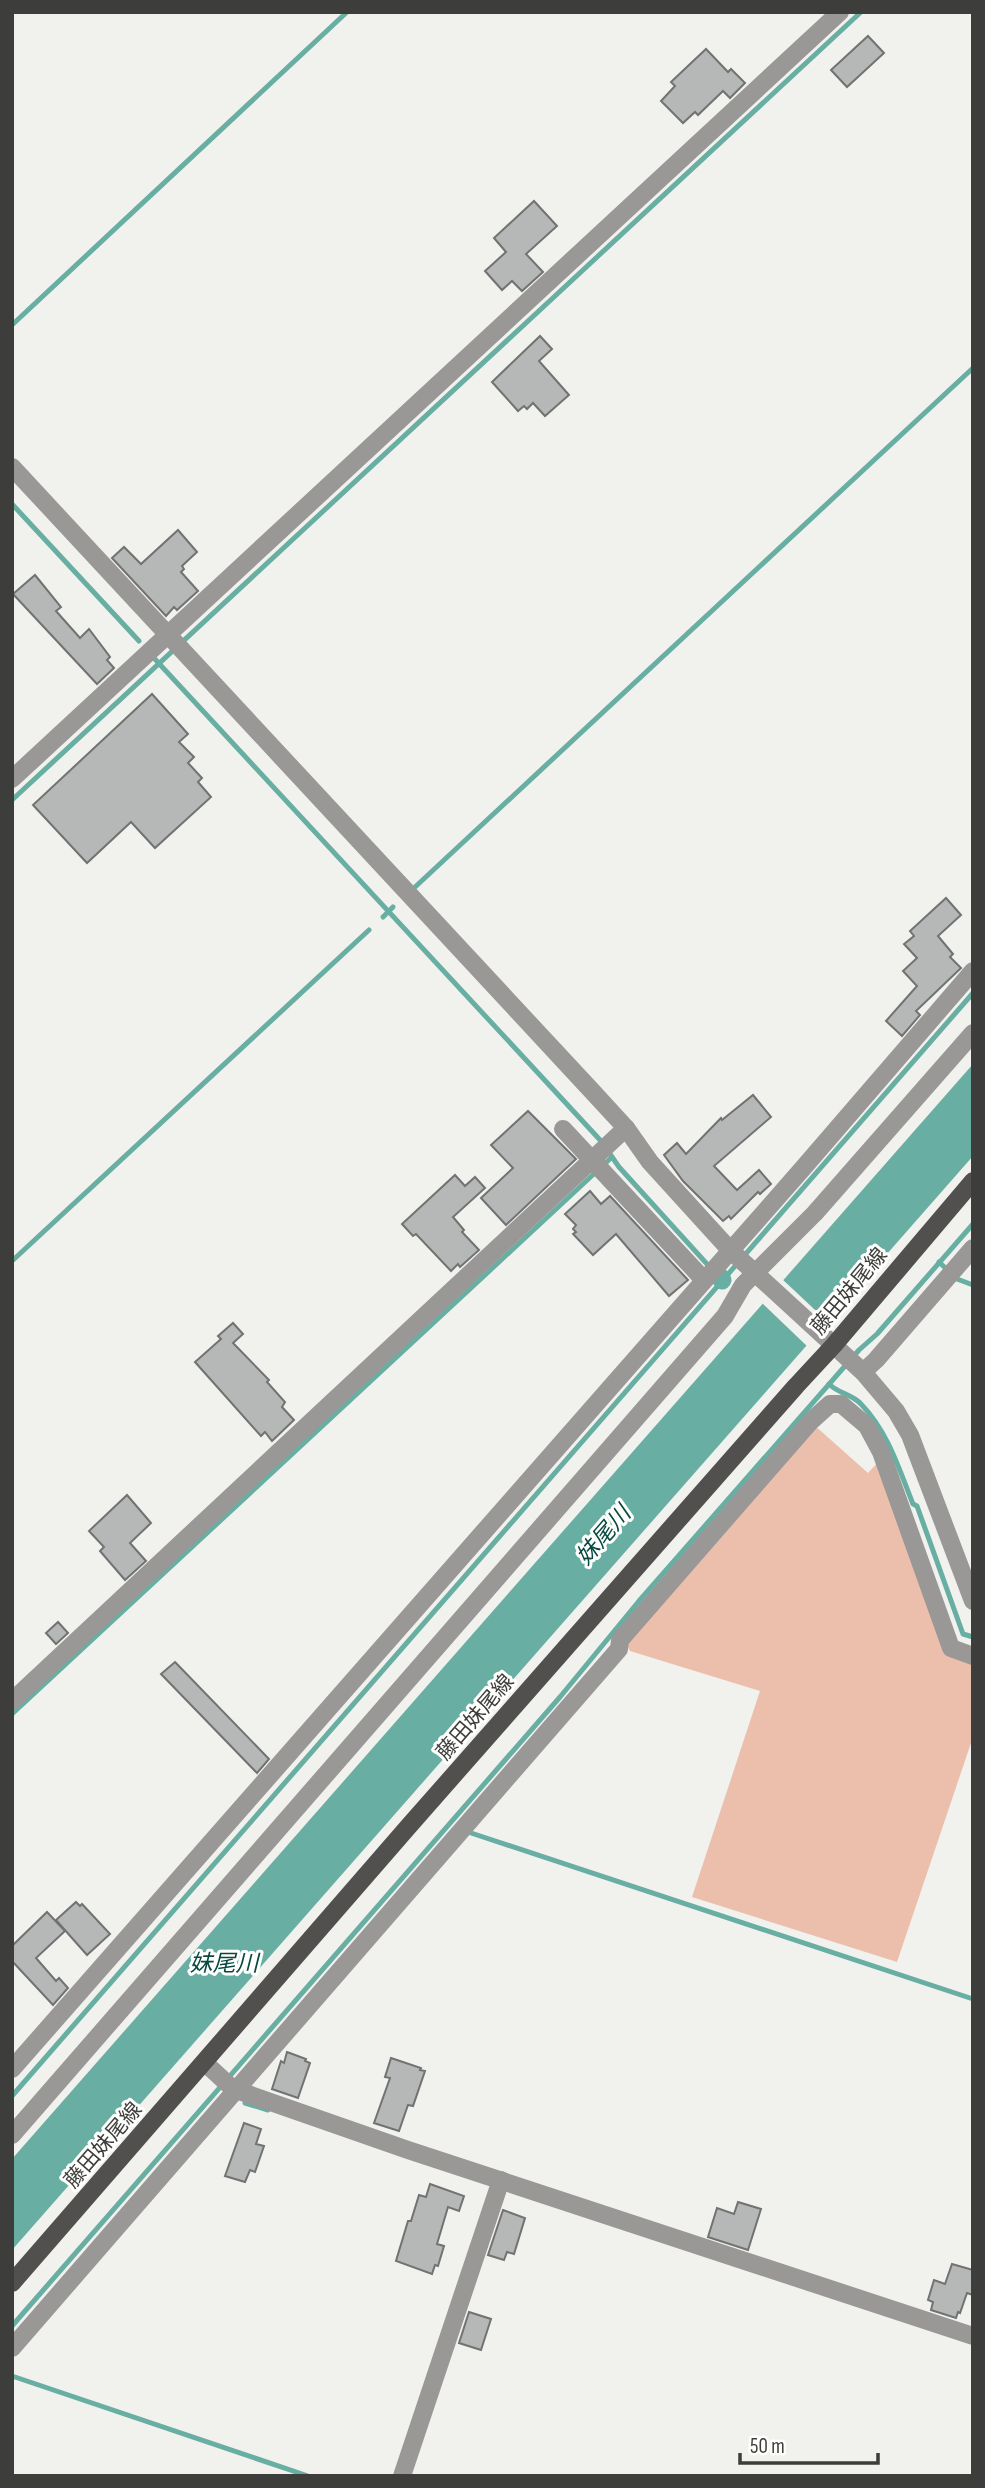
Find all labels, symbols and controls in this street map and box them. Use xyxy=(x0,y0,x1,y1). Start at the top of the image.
street label: 藤田妹尾線 xyxy=(806,1243,893,1340)
water label: 妹尾川 xyxy=(571,1498,639,1571)
street label: 藤田妹尾線 xyxy=(432,1670,519,1765)
water label: 妹尾川 xyxy=(190,1950,262,1978)
street label: 藤田妹尾線 xyxy=(60,2098,147,2193)
scale bar xyxy=(740,2422,878,2466)
text: 50 m xyxy=(750,2434,785,2459)

